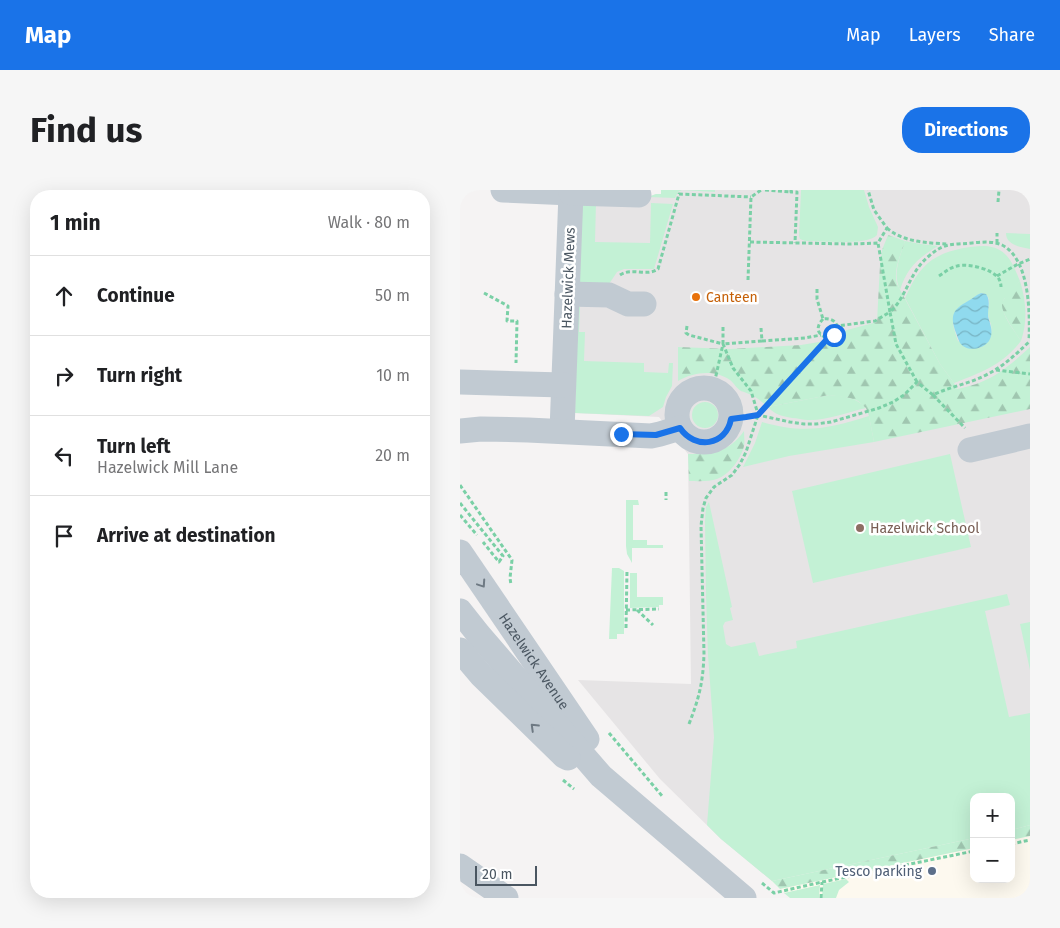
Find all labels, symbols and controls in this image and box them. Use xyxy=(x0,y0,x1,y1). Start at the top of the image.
text: Map xyxy=(25,21,71,49)
text: Map xyxy=(846,24,881,46)
text: Layers xyxy=(909,24,961,46)
text: Share xyxy=(989,24,1035,46)
button: Directions xyxy=(902,107,1030,153)
text: Find us xyxy=(30,109,142,151)
text: 1 min xyxy=(50,210,101,236)
text: Walk · 80 m xyxy=(328,213,410,232)
street label: Hazelwick Mews xyxy=(558,227,579,329)
icon: ahead xyxy=(50,282,78,310)
text: Continue xyxy=(97,284,175,307)
text: 50 m xyxy=(375,286,410,305)
place label: Canteen xyxy=(706,289,758,306)
marker: Canteen xyxy=(690,291,702,303)
route start xyxy=(823,324,846,347)
icon: right xyxy=(50,362,78,390)
text: Turn right xyxy=(97,364,182,387)
text: 10 m xyxy=(376,366,410,385)
route end xyxy=(610,423,633,446)
text: Turn left xyxy=(97,435,171,458)
icon: left xyxy=(50,442,78,470)
text: 20 m xyxy=(375,446,410,465)
text: Hazelwick Mill Lane xyxy=(97,458,238,477)
place label: Hazelwick School xyxy=(870,520,979,537)
icon: arrive xyxy=(50,522,78,550)
marker: Hazelwick School xyxy=(854,522,866,534)
text: Arrive at destination xyxy=(97,524,276,547)
one-way arrow xyxy=(476,578,485,588)
street label: Hazelwick Avenue xyxy=(495,610,573,713)
one-way arrow xyxy=(531,724,540,733)
map controls xyxy=(970,793,1015,883)
button: + xyxy=(970,793,1015,838)
button: − xyxy=(970,838,1015,883)
scale bar xyxy=(475,863,538,886)
place label: Tesco parking xyxy=(835,863,923,880)
marker: Tesco parking xyxy=(926,865,938,877)
text: 20 m xyxy=(482,866,512,883)

